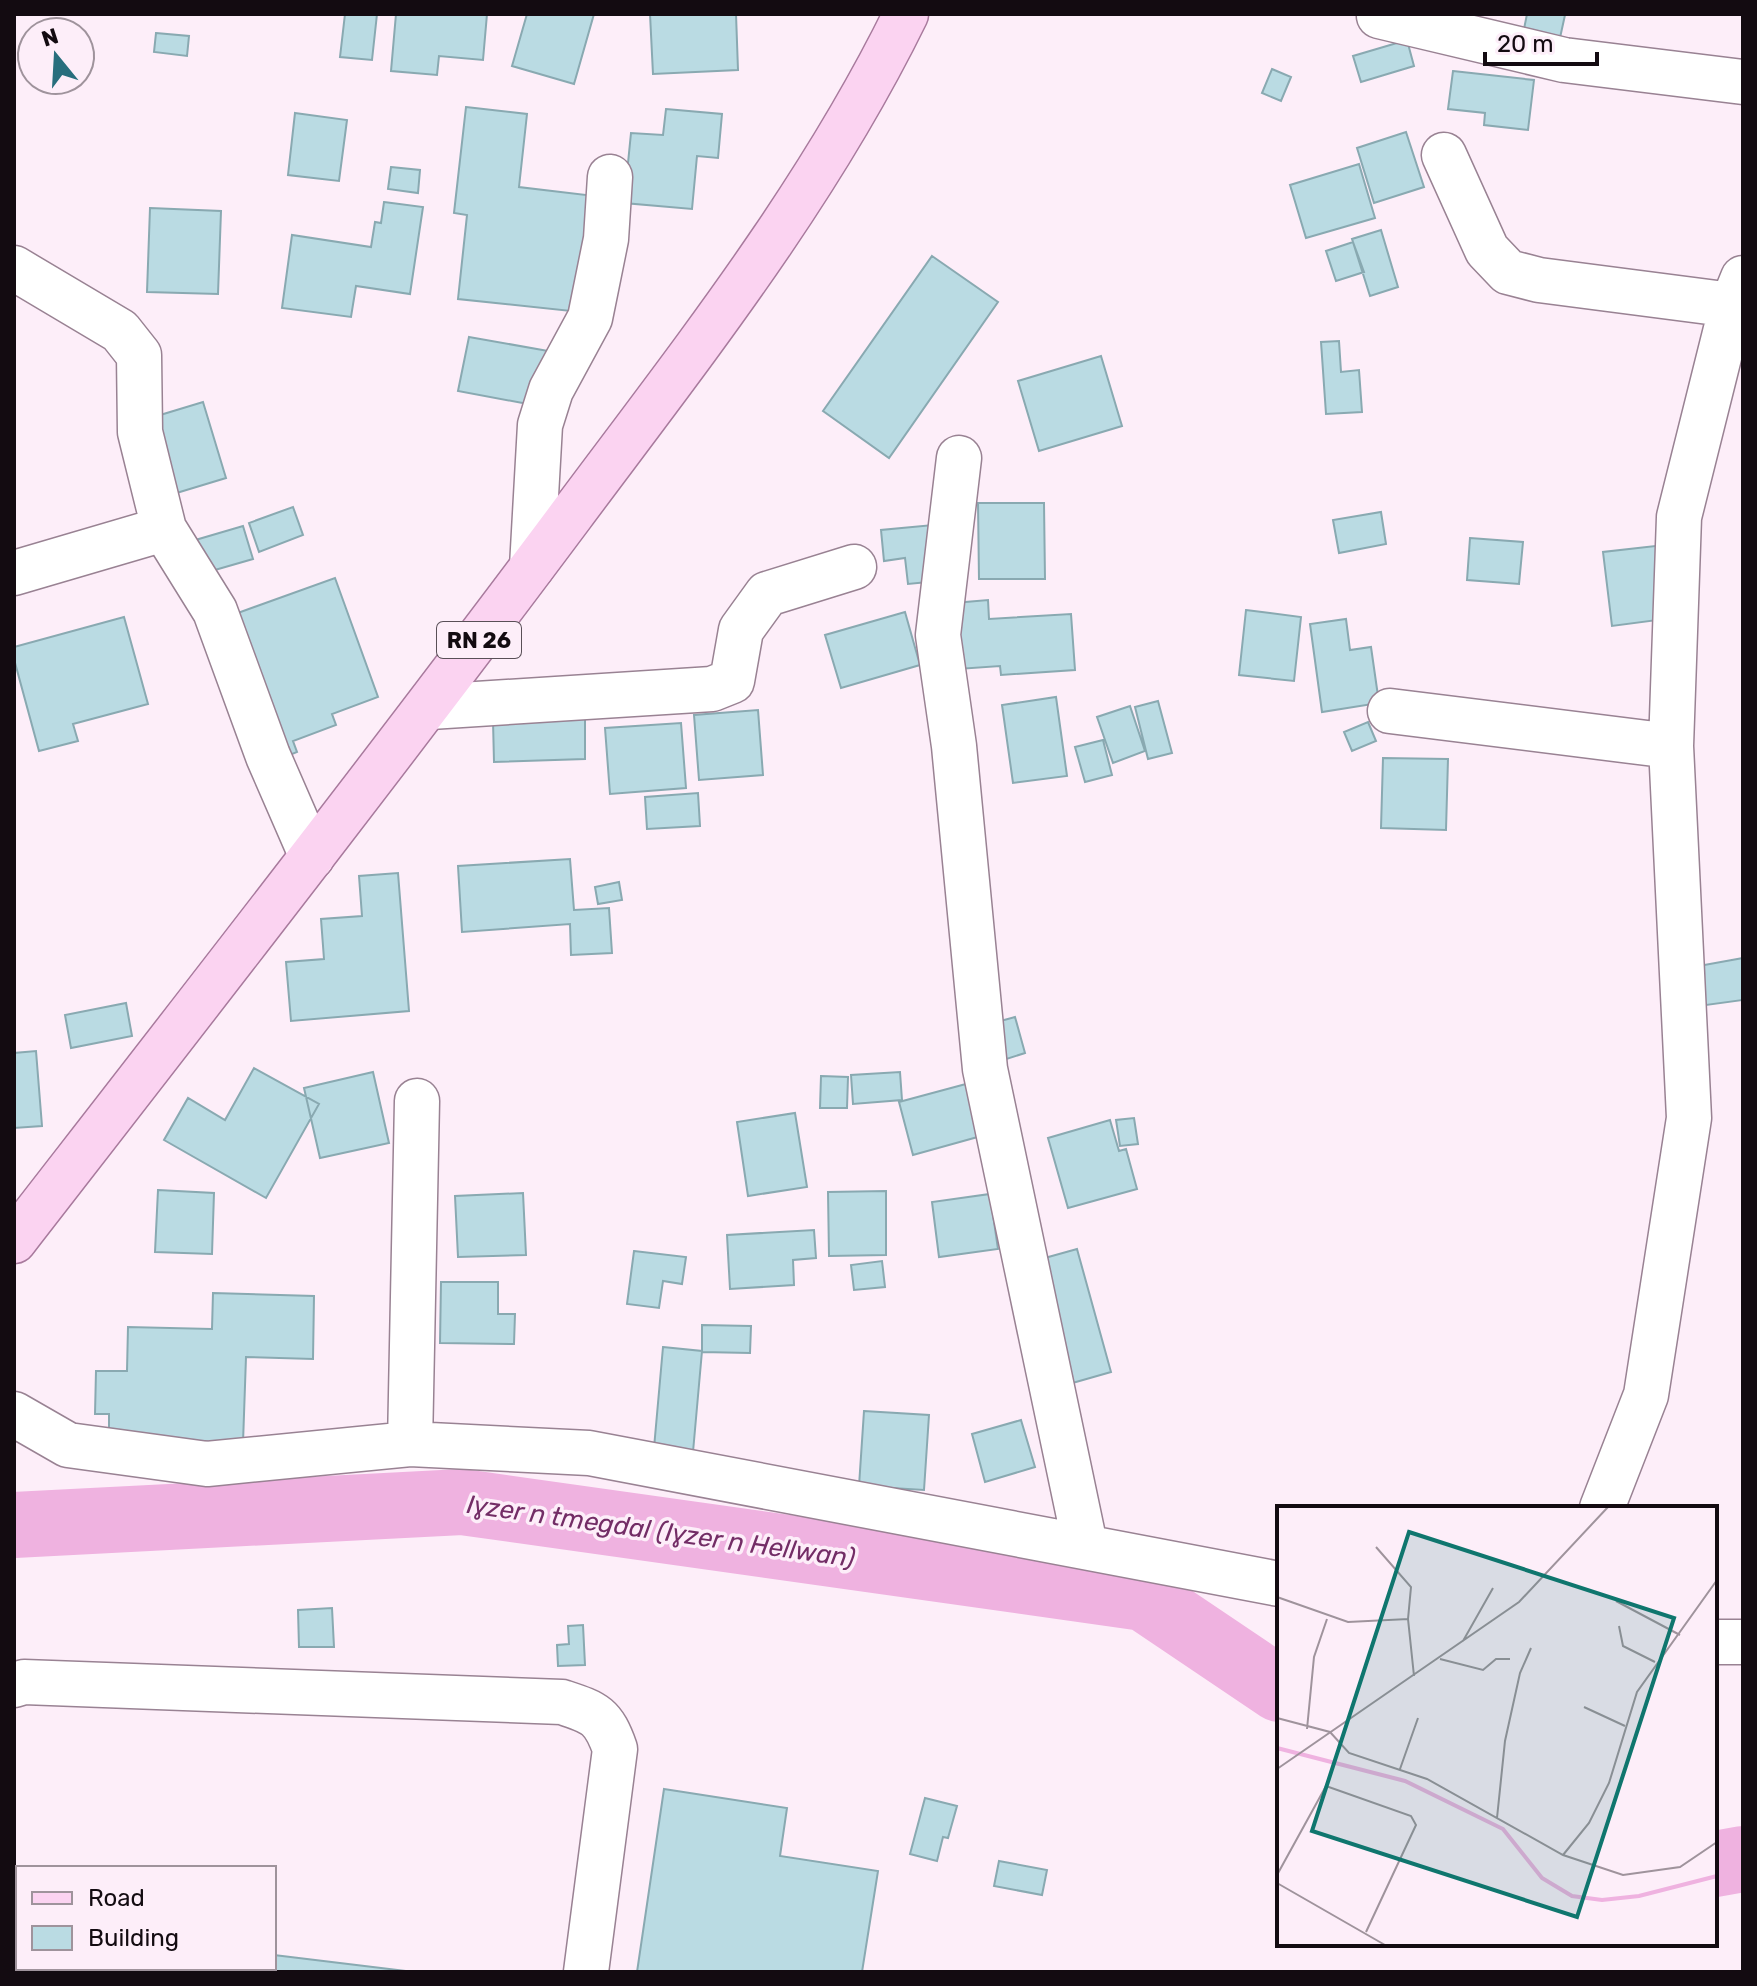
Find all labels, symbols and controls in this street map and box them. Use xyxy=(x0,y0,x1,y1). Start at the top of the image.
north arrow xyxy=(16,16,96,96)
scale bar xyxy=(1485,16,1597,66)
text: N xyxy=(38,22,62,53)
text: 20 m xyxy=(1497,30,1554,58)
road number: RN 26 xyxy=(437,622,521,658)
water label: Iɣzer n tmegdal (Iɣzer n Hellwan) xyxy=(465,1489,857,1574)
inset map xyxy=(1277,1506,1717,1946)
legend xyxy=(16,1866,276,1970)
text: Road xyxy=(88,1884,145,1912)
text: Building xyxy=(88,1924,179,1952)

